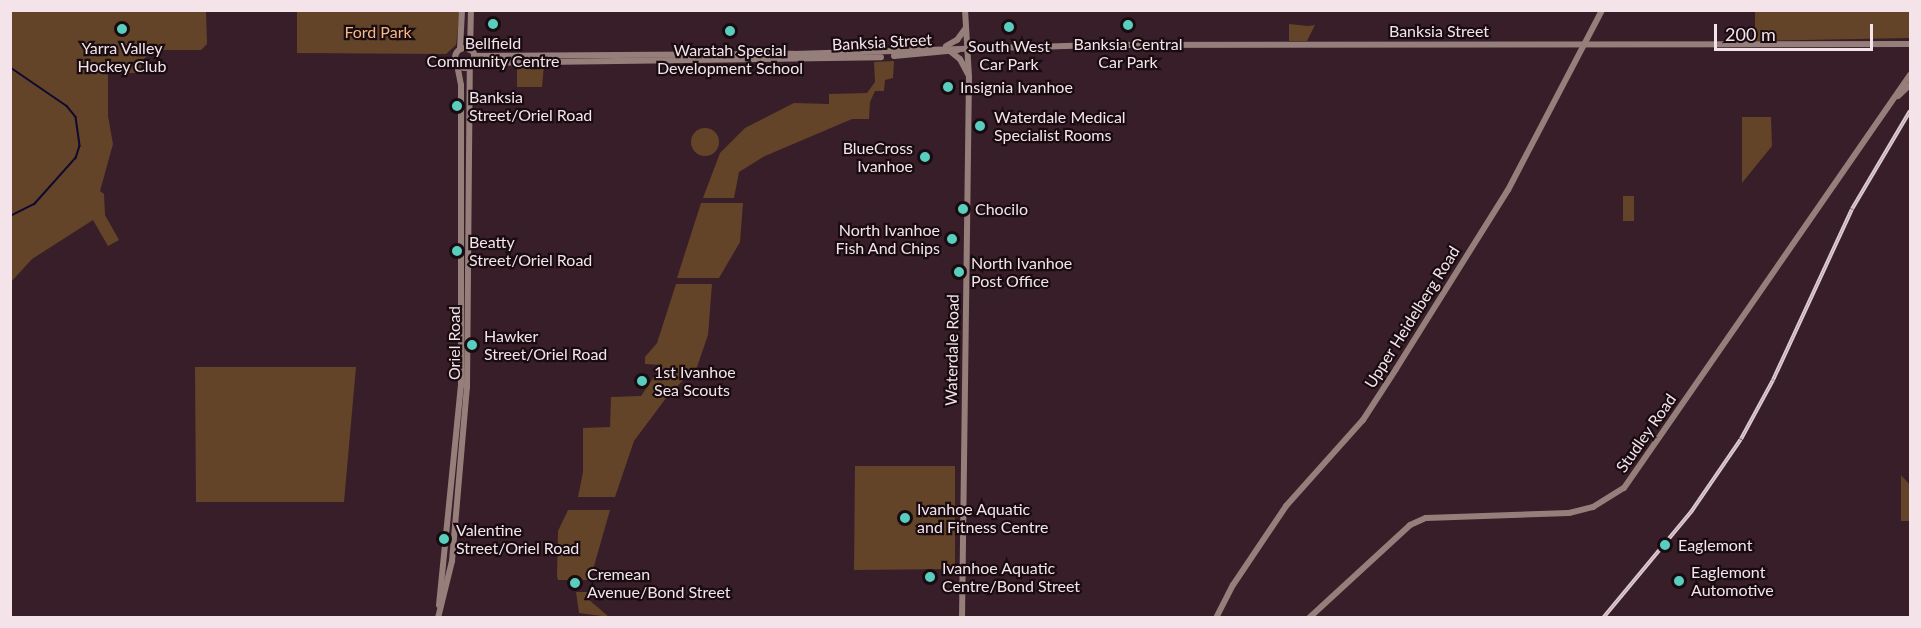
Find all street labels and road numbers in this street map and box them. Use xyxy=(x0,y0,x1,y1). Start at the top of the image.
street label: Banksia Street xyxy=(1389,21,1489,41)
street label: Banksia Street xyxy=(831,30,933,54)
street label: Upper Heidelberg Road xyxy=(1360,242,1464,392)
street label: Waterdale Road xyxy=(941,294,963,406)
street label: Oriel Road xyxy=(444,306,464,380)
street label: Studley Road xyxy=(1612,390,1680,476)

